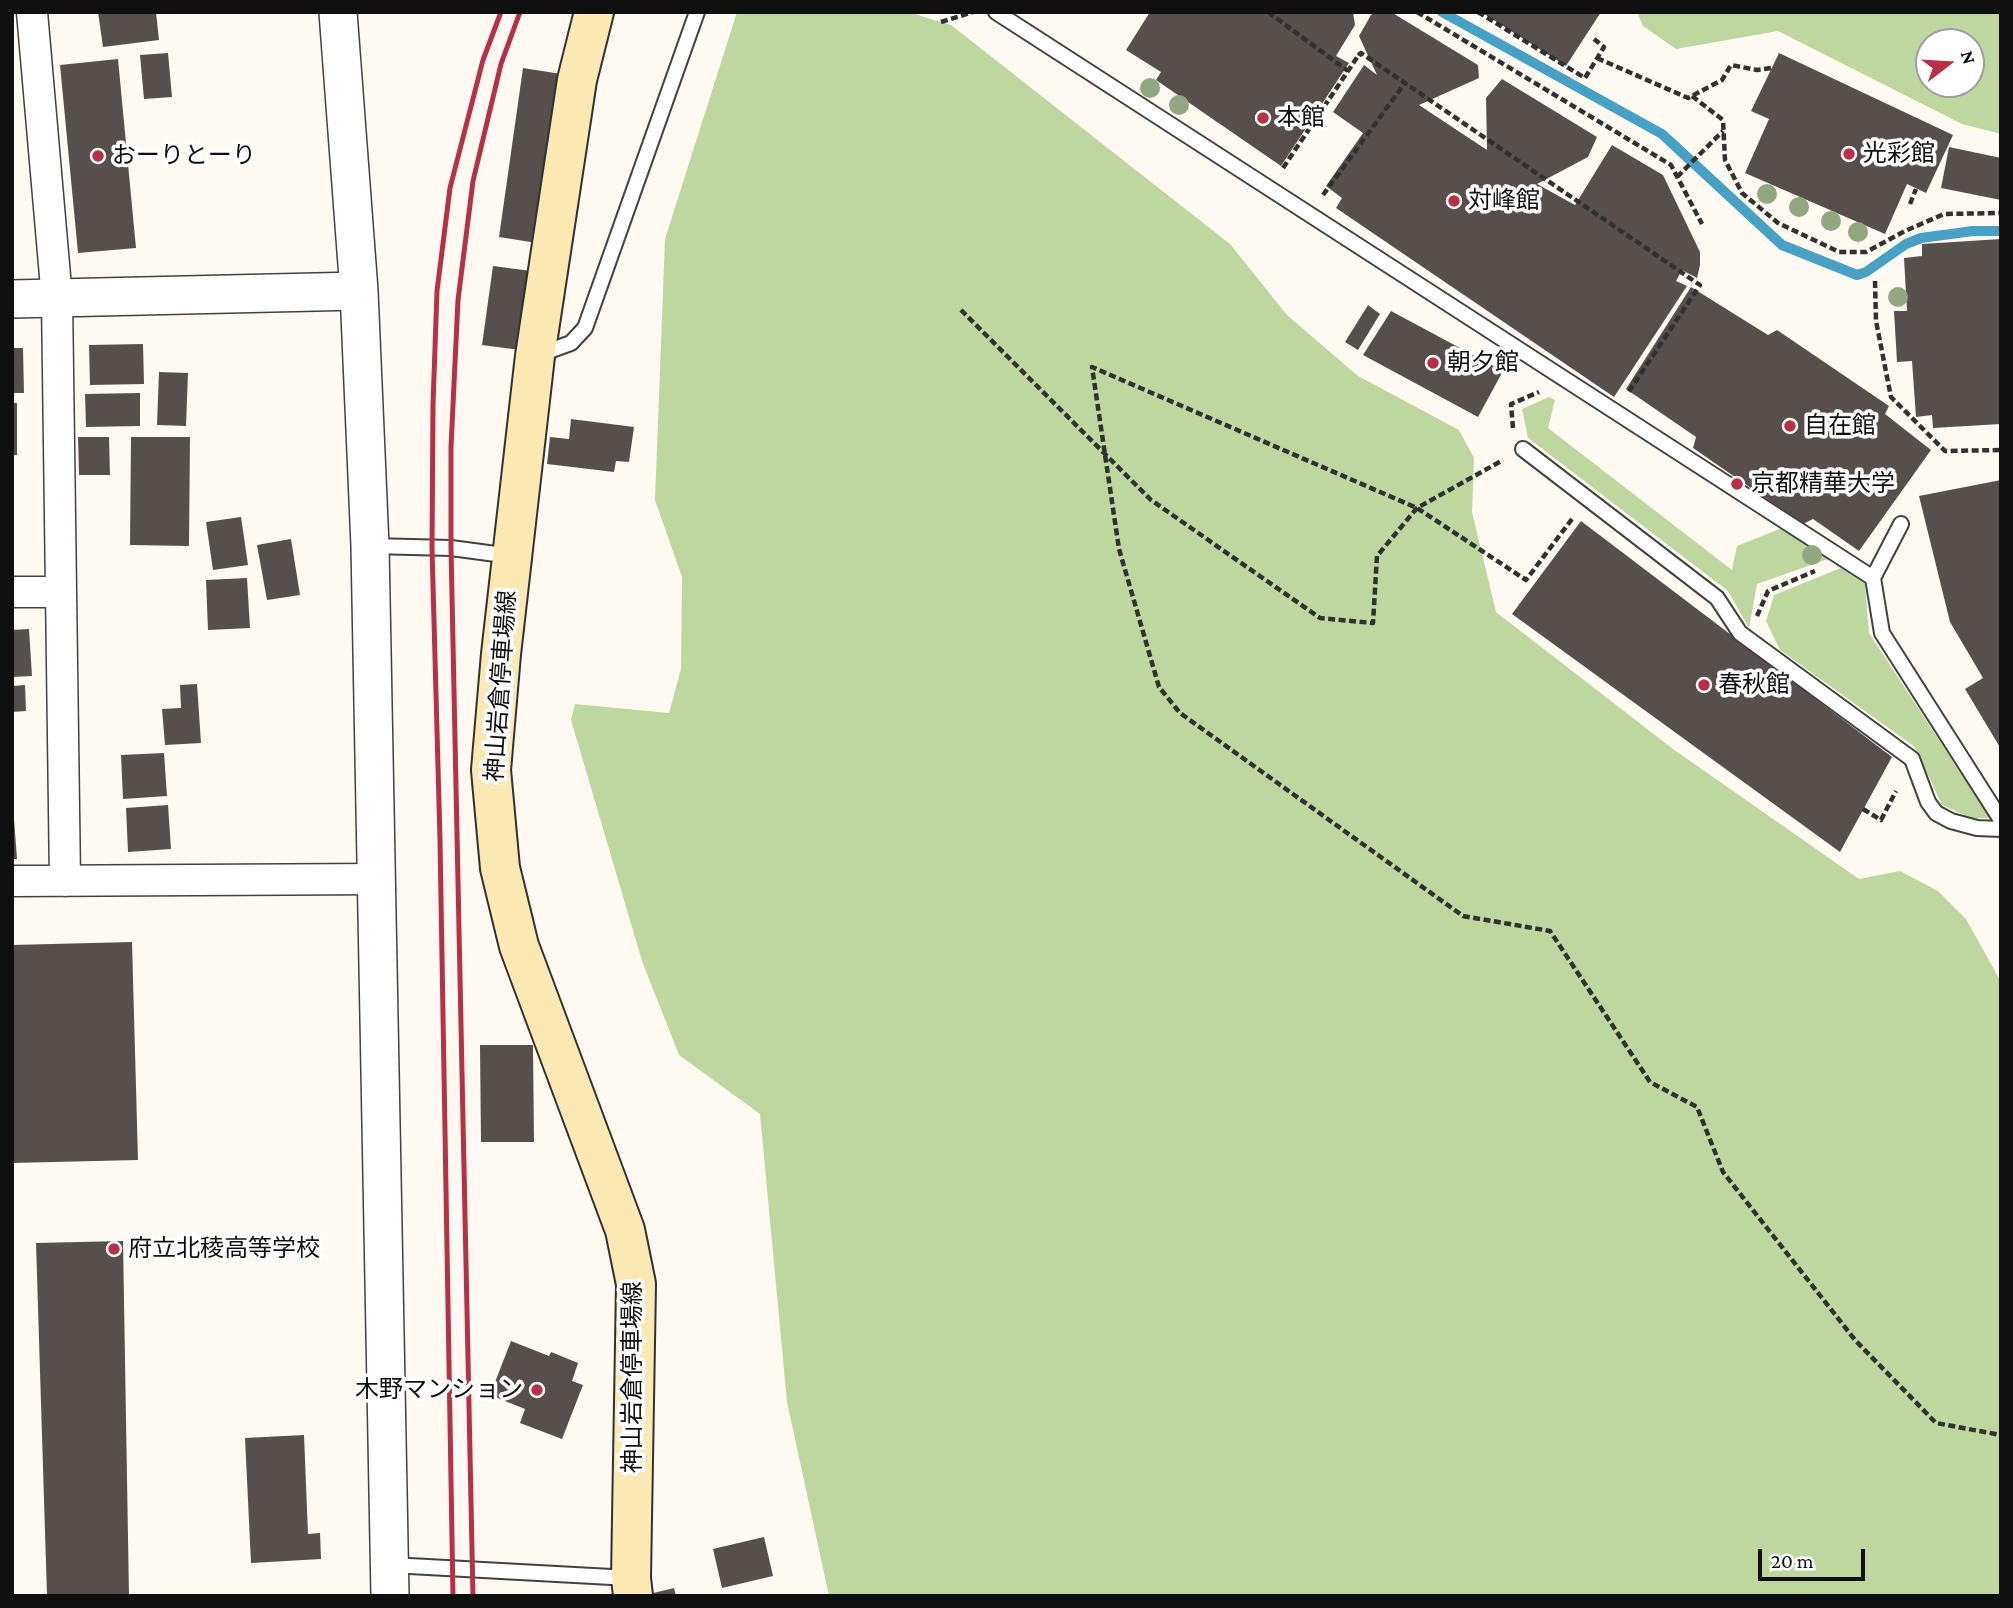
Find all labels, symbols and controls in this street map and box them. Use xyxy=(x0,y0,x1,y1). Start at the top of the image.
north arrow xyxy=(1915,28,1985,98)
text: N xyxy=(1957,48,1981,67)
place label: 本館 xyxy=(1277,104,1325,132)
marker: 本館 xyxy=(1255,110,1271,126)
place label: 光彩館 xyxy=(1863,140,1935,168)
place label: おーりとーり xyxy=(112,142,256,170)
marker: 光彩館 xyxy=(1841,146,1857,162)
marker: おーりとーり xyxy=(90,148,106,164)
place label: 対峰館 xyxy=(1468,187,1540,215)
marker: 対峰館 xyxy=(1446,193,1462,209)
place label: 朝夕館 xyxy=(1447,349,1519,377)
marker: 朝夕館 xyxy=(1425,355,1441,371)
place label: 自在館 xyxy=(1804,412,1876,440)
marker: 自在館 xyxy=(1782,418,1798,434)
place label: 京都精華大学 xyxy=(1751,470,1895,498)
marker: 京都精華大学 xyxy=(1729,476,1745,492)
street label: 神山岩倉停車場線 xyxy=(480,589,522,783)
place label: 春秋館 xyxy=(1718,671,1790,699)
marker: 春秋館 xyxy=(1696,677,1712,693)
place label: 府立北稜高等学校 xyxy=(128,1235,320,1263)
marker: 府立北稜高等学校 xyxy=(106,1241,122,1257)
street label: 神山岩倉停車場線 xyxy=(619,1281,647,1473)
place label: 木野マンション xyxy=(355,1376,523,1404)
marker: 木野マンション xyxy=(529,1382,545,1398)
scale bar xyxy=(1761,1534,1868,1578)
text: 20 m xyxy=(1771,1549,1814,1573)

